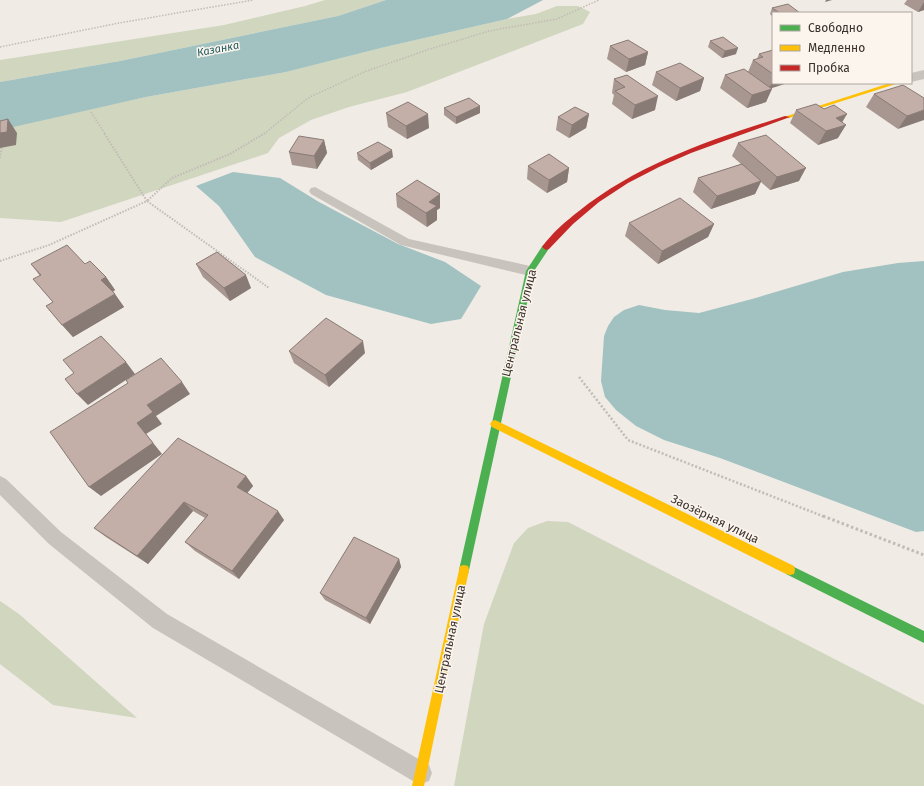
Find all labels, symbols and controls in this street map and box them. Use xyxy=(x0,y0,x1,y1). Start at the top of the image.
legend xyxy=(772,12,912,84)
text: Свободно xyxy=(808,21,863,35)
water label: Казанка xyxy=(196,39,240,59)
text: Медленно xyxy=(808,41,865,55)
text: Пробка xyxy=(808,61,850,75)
street label: Центральная улица xyxy=(499,268,539,378)
street label: Заозёрная улица xyxy=(669,492,761,546)
street label: Центральная улица xyxy=(432,583,468,695)

